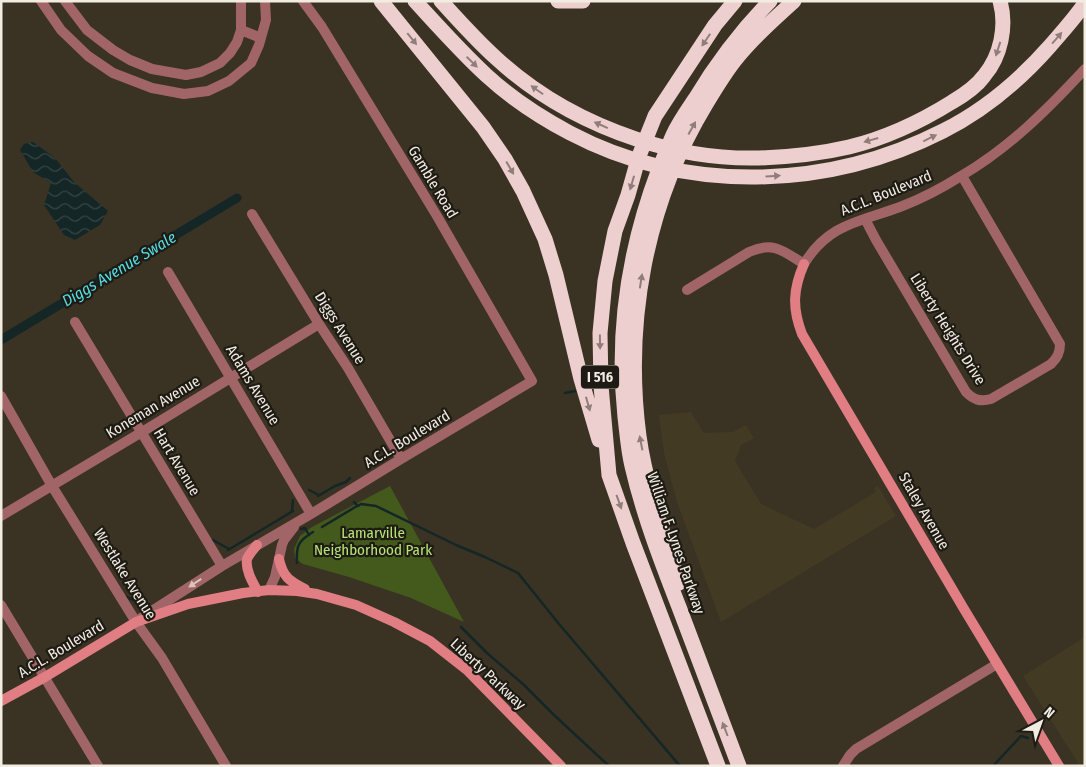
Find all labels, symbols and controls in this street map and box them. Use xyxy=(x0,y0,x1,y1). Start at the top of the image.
one-way arrow xyxy=(406,32,417,45)
one-way arrow xyxy=(1051,32,1062,45)
one-way arrow xyxy=(701,33,710,47)
one-way arrow xyxy=(994,42,1002,57)
one-way arrow xyxy=(466,56,478,68)
one-way arrow xyxy=(530,85,544,95)
one-way arrow xyxy=(688,120,696,135)
one-way arrow xyxy=(594,121,608,129)
one-way arrow xyxy=(923,133,937,141)
one-way arrow xyxy=(863,137,878,145)
street label: Gamble Road xyxy=(404,142,462,222)
one-way arrow xyxy=(506,161,514,176)
street label: A.C.L. Boulevard xyxy=(838,167,934,219)
one-way arrow xyxy=(765,172,781,180)
one-way arrow xyxy=(627,176,635,191)
water label: Diggs Avenue Swale xyxy=(59,227,180,311)
street label: Liberty Heights Drive xyxy=(906,270,990,388)
one-way arrow xyxy=(638,273,646,289)
street label: Diggs Avenue xyxy=(311,289,369,367)
one-way arrow xyxy=(596,334,604,350)
street label: Adams Avenue xyxy=(222,342,284,428)
road number: I 516 xyxy=(581,366,619,388)
street label: Koneman Avenue xyxy=(103,372,203,442)
one-way arrow xyxy=(585,397,593,412)
street label: A.C.L. Boulevard xyxy=(361,406,453,472)
street label: Hart Avenue xyxy=(150,425,204,499)
one-way arrow xyxy=(637,435,645,451)
street label: Staley Avenue xyxy=(895,469,953,553)
street label: William F. Lynes Parkway xyxy=(643,470,709,617)
one-way arrow xyxy=(615,495,623,510)
park label: Lamarville Neighborhood Park xyxy=(314,524,432,559)
street label: Westlake Avenue xyxy=(90,525,160,623)
one-way arrow xyxy=(189,578,202,588)
street label: A.C.L. Boulevard xyxy=(15,616,107,682)
street label: Liberty Parkway xyxy=(447,635,530,714)
north arrow xyxy=(1016,697,1066,747)
text: N xyxy=(1040,703,1058,722)
one-way arrow xyxy=(721,721,729,736)

